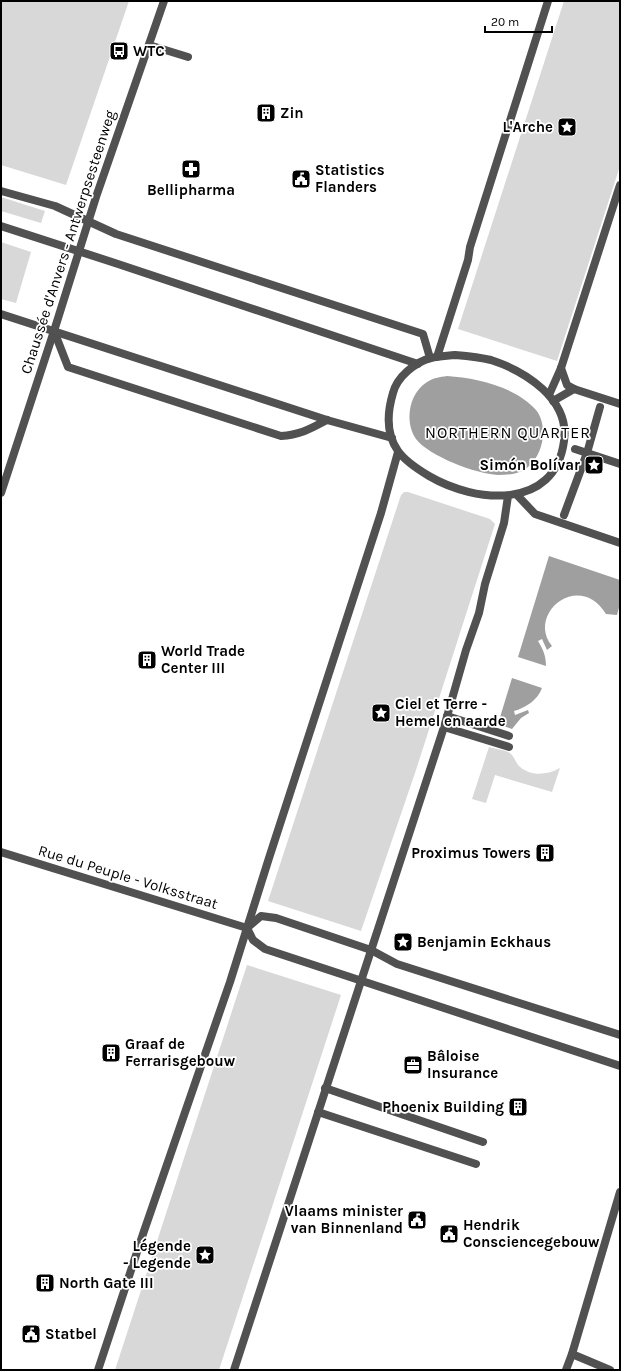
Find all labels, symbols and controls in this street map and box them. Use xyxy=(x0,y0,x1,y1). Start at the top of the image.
scale bar xyxy=(485,8,552,34)
text: 20 m xyxy=(491,15,519,29)
bus stop icon: WTC xyxy=(108,40,130,62)
place label: WTC xyxy=(133,42,165,60)
building icon: Zin xyxy=(255,102,277,124)
place label: Zin xyxy=(280,104,304,122)
street label: Chaussée d'Anvers - Antwerpsesteenweg xyxy=(17,107,119,376)
place icon: L'Arche xyxy=(556,116,578,138)
place label: L'Arche xyxy=(502,118,553,136)
pharmacy icon: Bellipharma xyxy=(180,158,202,180)
place label: Statistics Flanders xyxy=(315,161,385,196)
public building icon: Statistics Flanders xyxy=(290,168,312,190)
place label: Bellipharma xyxy=(147,181,235,199)
district label: NORTHERN QUARTER xyxy=(425,423,591,442)
place icon: Simón Bolívar xyxy=(583,454,605,476)
place label: Simón Bolívar xyxy=(480,456,580,474)
place label: World Trade Center III xyxy=(161,642,245,677)
building icon: World Trade Center III xyxy=(136,649,158,671)
place label: Ciel et Terre - Hemel en aarde xyxy=(395,695,506,730)
place icon: Ciel et Terre - Hemel en aarde xyxy=(370,702,392,724)
street label: Rue du Peuple - Volksstraat xyxy=(36,841,220,913)
building icon: Proximus Towers xyxy=(534,842,556,864)
place label: Proximus Towers xyxy=(411,844,531,862)
place icon: Benjamin Eckhaus xyxy=(392,931,414,953)
place label: Benjamin Eckhaus xyxy=(417,933,551,951)
place label: Graaf de Ferrarisgebouw xyxy=(125,1035,236,1070)
building icon: Graaf de Ferrarisgebouw xyxy=(100,1042,122,1064)
place label: Bâloise Insurance xyxy=(427,1047,498,1082)
office icon: Bâloise Insurance xyxy=(402,1054,424,1076)
building icon: Phoenix Building xyxy=(507,1096,529,1118)
place label: Phoenix Building xyxy=(382,1098,504,1116)
place label: Vlaams minister van Binnenland xyxy=(285,1202,403,1237)
public building icon: Vlaams minister van Binnenland xyxy=(406,1209,428,1231)
place label: Hendrik Consciencegebouw xyxy=(463,1216,600,1251)
public building icon: Hendrik Consciencegebouw xyxy=(438,1223,460,1245)
place label: Légende - Legende xyxy=(123,1237,191,1272)
place icon: Légende - Legende xyxy=(194,1244,216,1266)
building icon: North Gate III xyxy=(34,1272,56,1294)
place label: North Gate III xyxy=(59,1274,153,1292)
public building icon: Statbel xyxy=(20,1323,42,1345)
place label: Statbel xyxy=(45,1325,97,1343)

